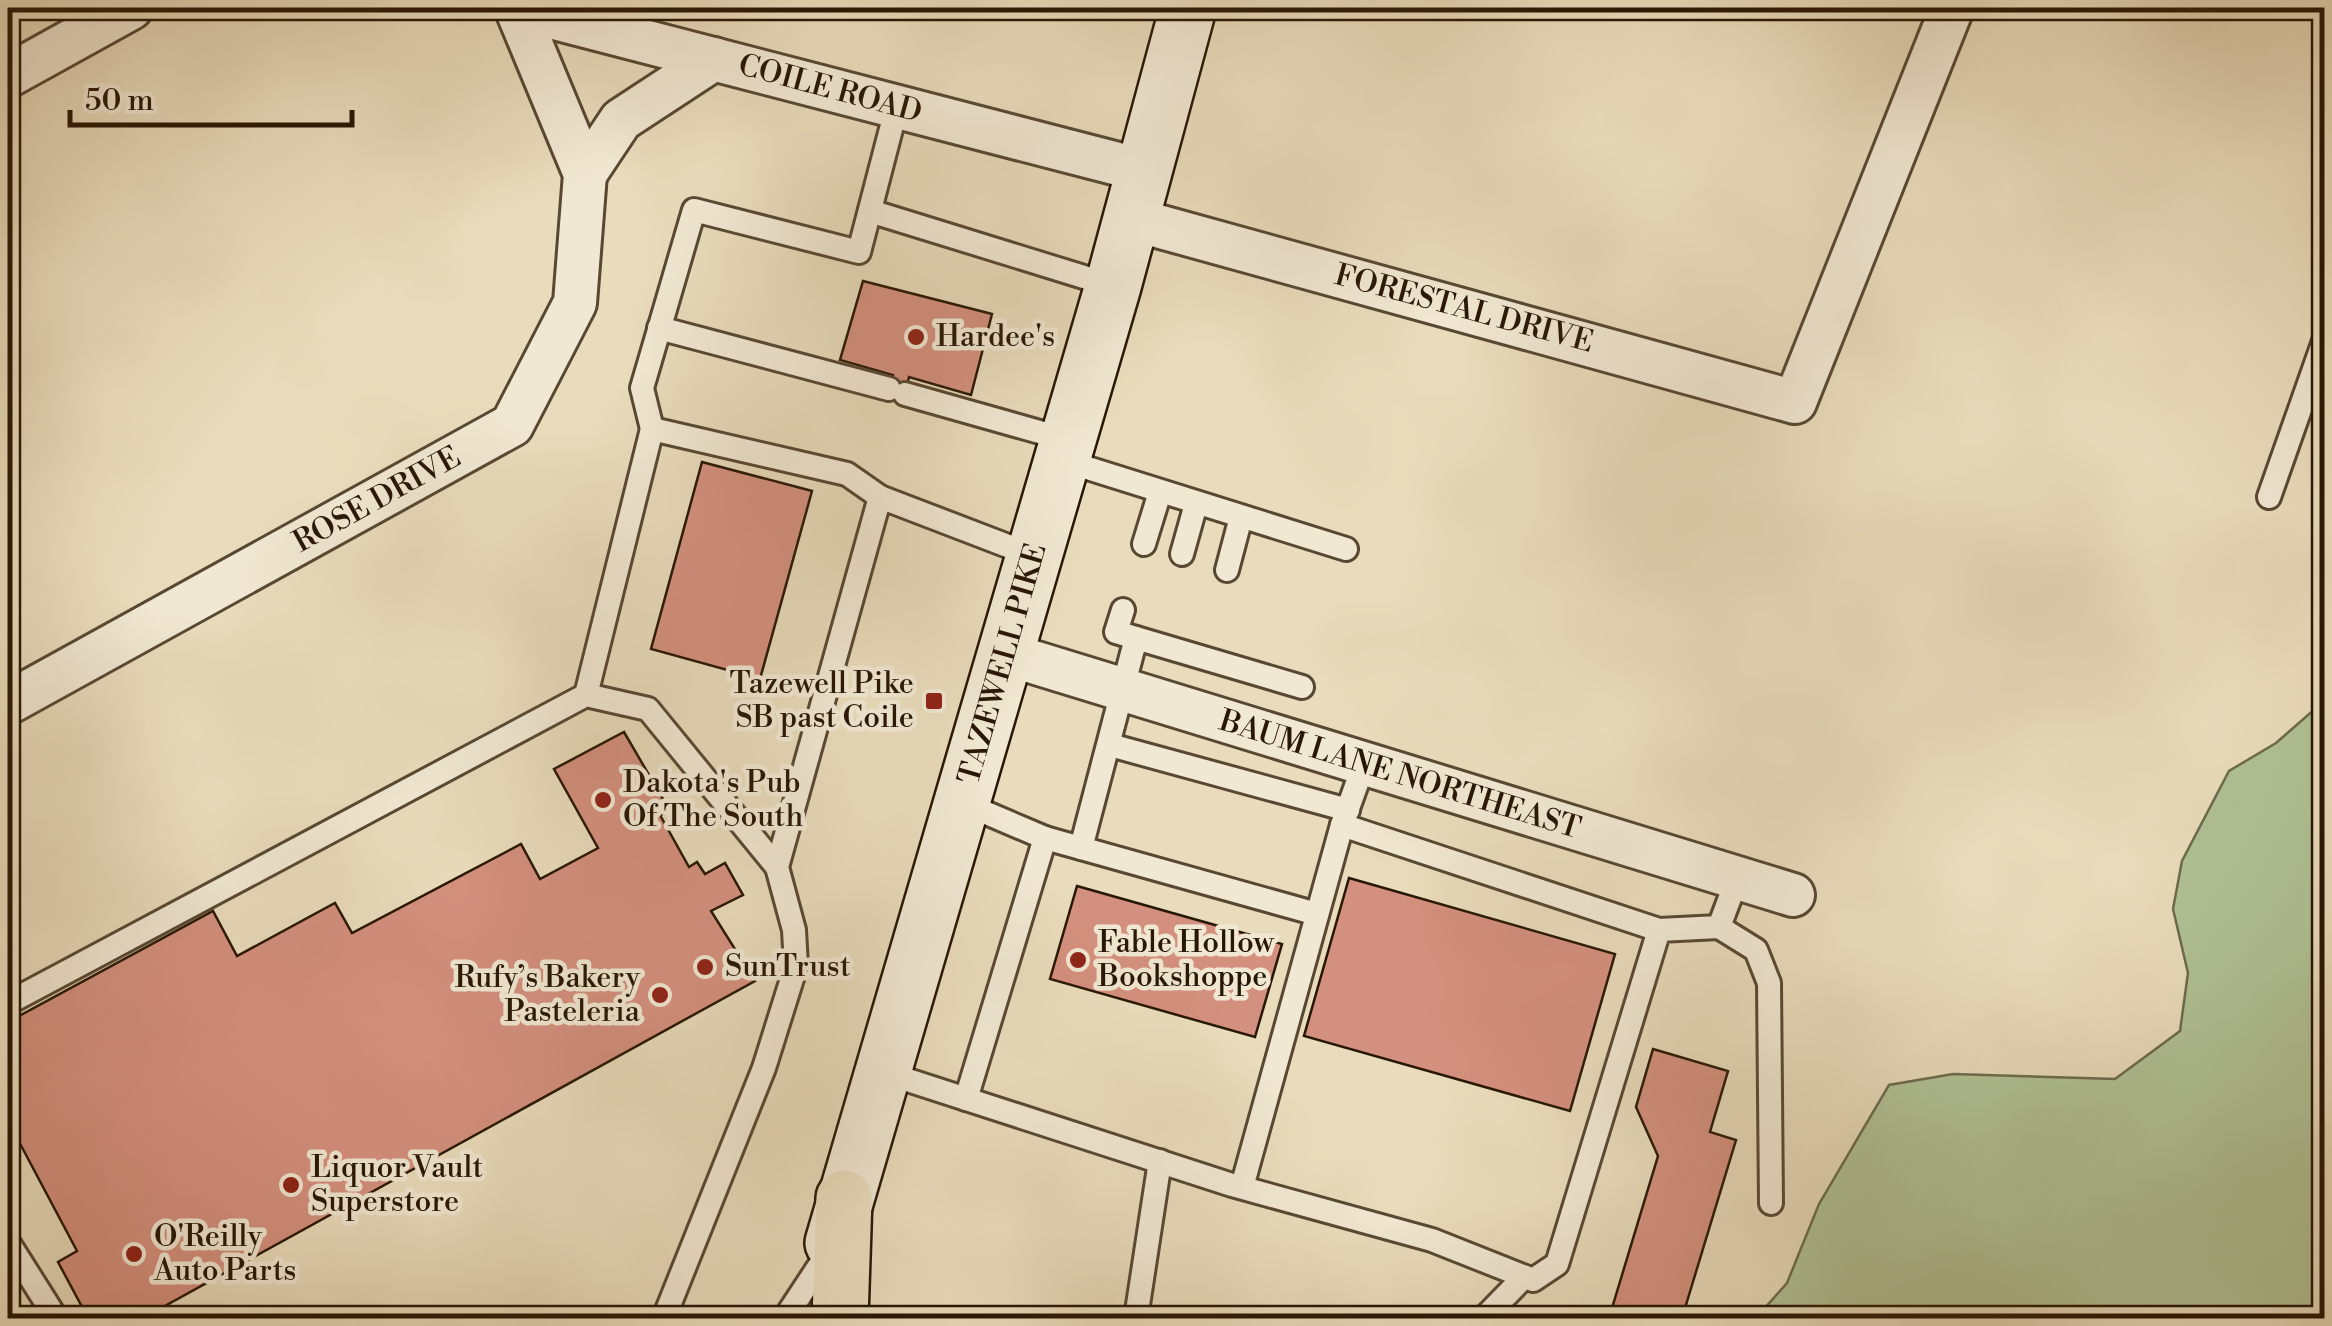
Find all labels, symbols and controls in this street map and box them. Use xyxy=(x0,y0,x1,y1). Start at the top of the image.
street label: COILE ROAD xyxy=(734,46,926,132)
scale bar xyxy=(70,65,352,127)
text: 50 m xyxy=(85,82,154,120)
street label: FORESTAL DRIVE xyxy=(1330,256,1598,362)
place label: Hardee's xyxy=(936,318,1055,356)
marker: Hardee's xyxy=(905,326,927,348)
street label: ROSE DRIVE xyxy=(287,438,467,562)
street label: TAZEWELL PIKE xyxy=(950,539,1056,789)
place label: Tazewell Pike SB past Coile xyxy=(729,665,914,737)
marker: Tazewell Pike SB past Coile xyxy=(923,690,945,712)
street label: BAUM LANE NORTHEAST xyxy=(1214,702,1585,848)
place label: Dakota's Pub Of The South xyxy=(623,764,803,836)
marker: Dakota's Pub Of The South xyxy=(592,789,614,811)
place label: Fable Hollow Bookshoppe xyxy=(1097,924,1275,996)
place label: SunTrust xyxy=(725,948,851,986)
marker: Fable Hollow Bookshoppe xyxy=(1067,949,1089,971)
marker: SunTrust xyxy=(694,956,716,978)
place label: Rufy’s Bakery Pasteleria xyxy=(454,959,641,1031)
marker: Rufy’s Bakery Pasteleria xyxy=(649,984,671,1006)
place label: Liquor Vault Superstore xyxy=(311,1149,483,1221)
marker: Liquor Vault Superstore xyxy=(280,1174,302,1196)
place label: O'Reilly Auto Parts xyxy=(153,1218,296,1290)
marker: O'Reilly Auto Parts xyxy=(123,1243,145,1265)

